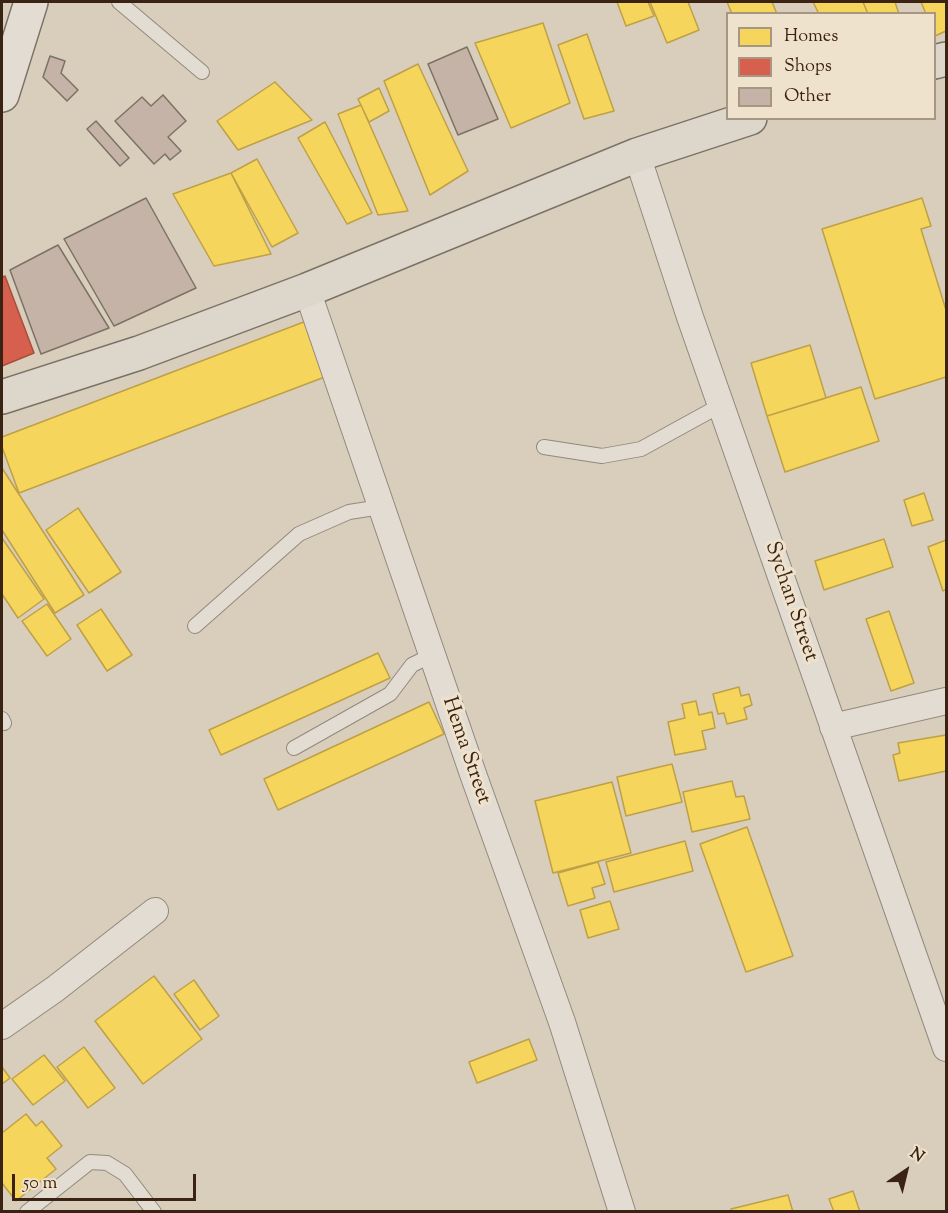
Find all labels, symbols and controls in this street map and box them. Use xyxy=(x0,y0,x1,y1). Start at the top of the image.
legend xyxy=(726,12,936,120)
text: Homes xyxy=(784,24,838,50)
text: Shops xyxy=(784,54,832,80)
text: Other xyxy=(784,84,831,110)
street label: Sychan Street xyxy=(758,539,822,665)
street label: Hema Street xyxy=(435,694,495,808)
north arrow xyxy=(876,1141,936,1201)
text: N xyxy=(905,1143,928,1169)
scale bar xyxy=(15,1162,200,1200)
text: 50 m xyxy=(23,1171,57,1197)

